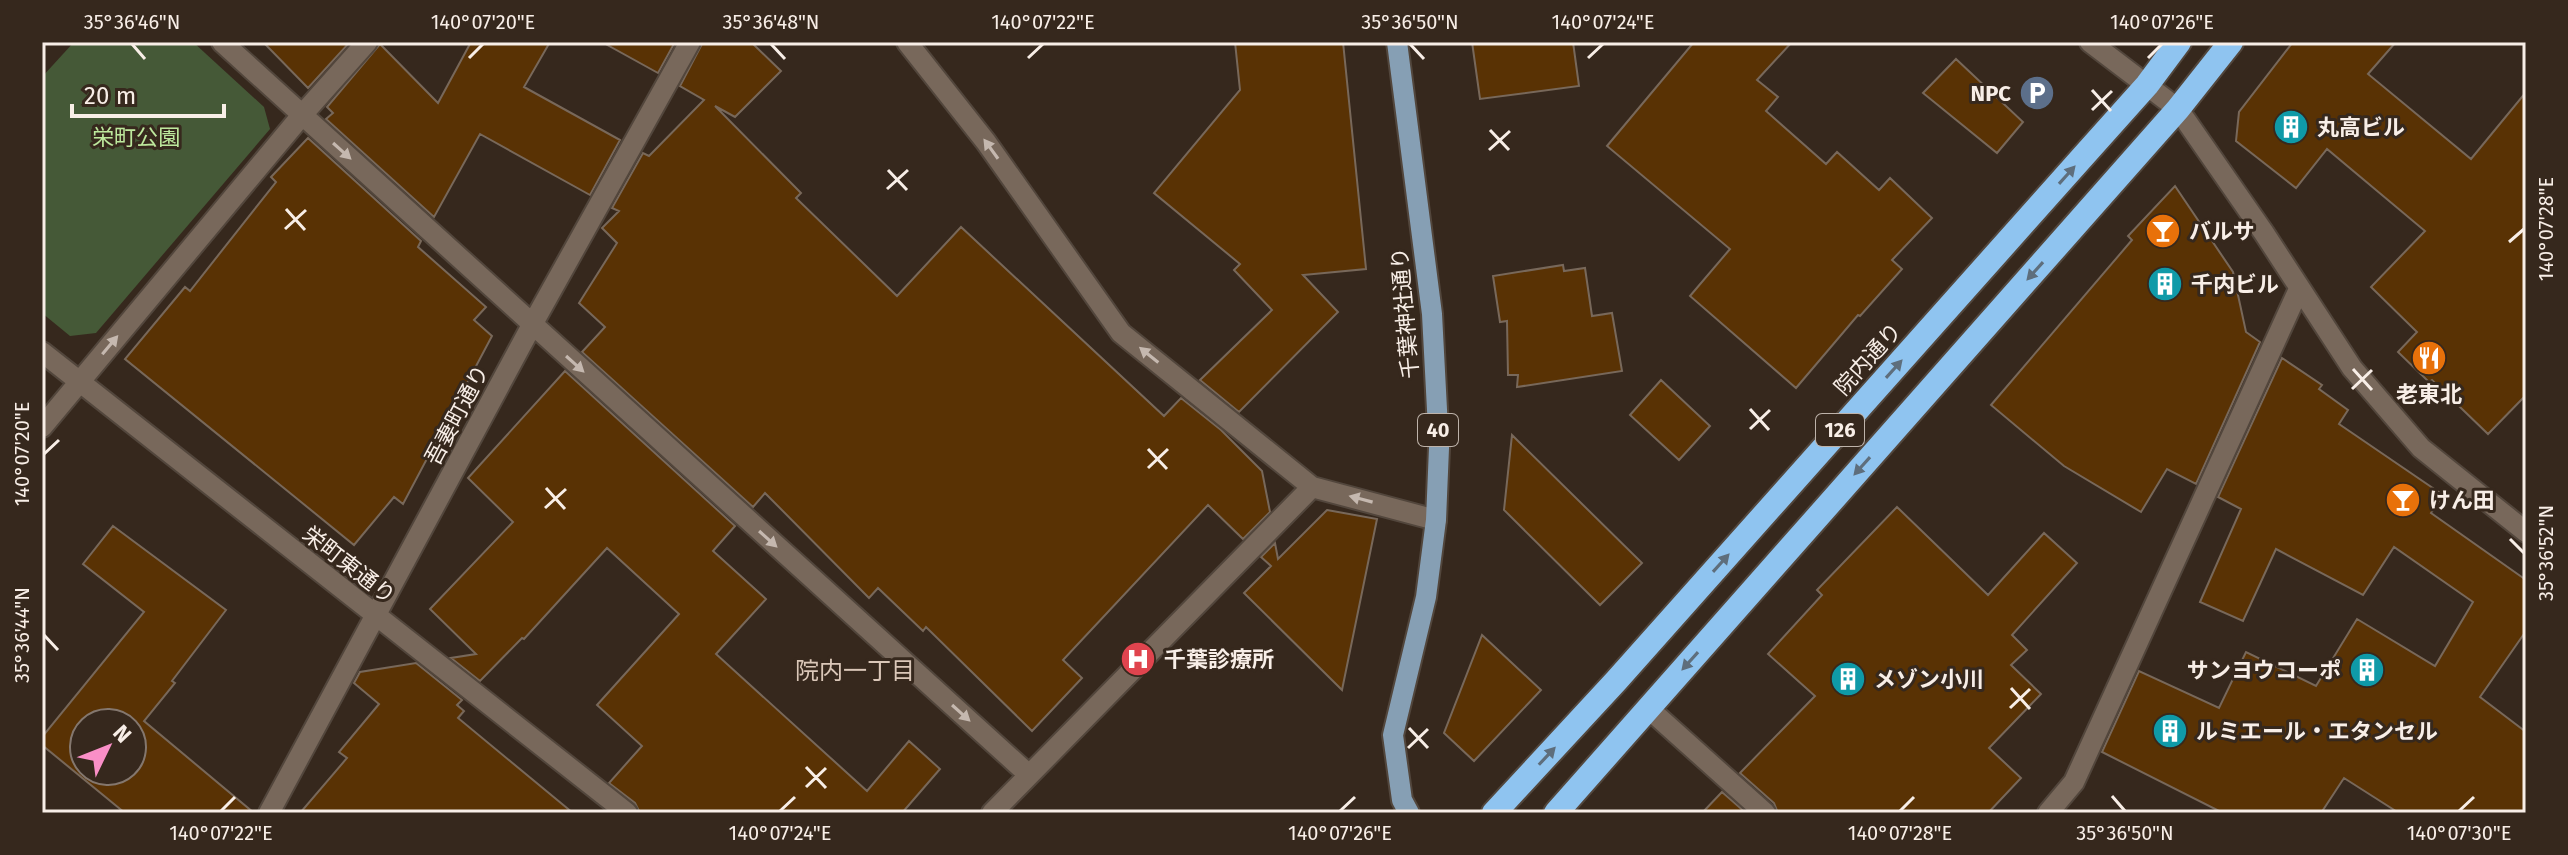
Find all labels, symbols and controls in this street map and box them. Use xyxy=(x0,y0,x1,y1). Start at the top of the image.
text: 35°36'46"N xyxy=(84,10,180,34)
text: 140°07'20"E xyxy=(431,10,535,34)
text: 35°36'48"N xyxy=(722,10,820,34)
text: 140°07'22"E xyxy=(991,10,1095,34)
text: 35°36'50"N xyxy=(1361,10,1459,34)
text: 140°07'24"E xyxy=(1552,10,1654,34)
text: 140°07'26"E xyxy=(2110,10,2214,34)
scale bar xyxy=(72,68,224,118)
parking icon: NPC xyxy=(2018,74,2056,112)
place label: NPC xyxy=(1971,80,2011,107)
text: 20 m xyxy=(84,82,136,110)
building icon: 丸高ビル xyxy=(2272,108,2310,146)
place label: 丸高ビル xyxy=(2317,114,2405,141)
park label: 栄町公園 xyxy=(92,124,180,151)
one-way arrow xyxy=(984,139,999,160)
one-way arrow xyxy=(332,142,351,160)
one-way arrow xyxy=(2058,165,2075,185)
text: 140°07'28"E xyxy=(2534,177,2558,281)
bar icon: バルサ xyxy=(2144,212,2182,250)
place label: バルサ xyxy=(2189,218,2255,245)
street label: 千葉神社通り xyxy=(1386,246,1424,380)
one-way arrow xyxy=(2026,262,2044,281)
building icon: 千内ビル xyxy=(2146,265,2184,303)
place label: 千内ビル xyxy=(2191,271,2279,298)
street label: 院内通り xyxy=(1829,317,1907,401)
one-way arrow xyxy=(101,336,118,356)
restaurant icon: 老東北 xyxy=(2410,339,2448,377)
one-way arrow xyxy=(1139,347,1159,364)
one-way arrow xyxy=(566,355,585,373)
one-way arrow xyxy=(1885,359,1903,378)
street label: 吾妻町通り xyxy=(419,360,495,470)
place label: 老東北 xyxy=(2396,381,2462,408)
text: 140°07'20"E xyxy=(10,402,34,506)
road number: 40 xyxy=(1418,414,1458,446)
road number: 126 xyxy=(1816,414,1864,446)
one-way arrow xyxy=(1854,456,1872,475)
bar icon: けん田 xyxy=(2384,481,2422,519)
place label: けん田 xyxy=(2429,487,2495,514)
one-way arrow xyxy=(1348,493,1373,505)
text: 35°36'52"N xyxy=(2534,505,2558,601)
street label: 栄町東通り xyxy=(297,520,401,610)
one-way arrow xyxy=(758,529,777,547)
one-way arrow xyxy=(1712,554,1730,573)
text: 35°36'44"N xyxy=(10,587,34,683)
hospital icon: 千葉診療所 xyxy=(1119,640,1157,678)
place label: 千葉診療所 xyxy=(1164,646,1274,673)
one-way arrow xyxy=(1682,650,1699,670)
building icon: サンヨウコーポ xyxy=(2348,651,2386,689)
district label: 院内一丁目 xyxy=(795,657,915,685)
place label: サンヨウコーポ xyxy=(2187,657,2341,684)
building icon: メゾン小川 xyxy=(1829,660,1867,698)
place label: メゾン小川 xyxy=(1874,666,1984,693)
one-way arrow xyxy=(951,704,970,722)
north arrow xyxy=(68,707,148,787)
building icon: ルミエール・エタンセル xyxy=(2151,712,2189,750)
place label: ルミエール・エタンセル xyxy=(2196,718,2438,745)
text: N xyxy=(107,719,137,748)
one-way arrow xyxy=(1537,747,1555,766)
text: 140°07'22"E xyxy=(169,821,273,845)
text: 140°07'24"E xyxy=(729,821,831,845)
text: 140°07'26"E xyxy=(1288,821,1392,845)
text: 140°07'28"E xyxy=(1848,821,1952,845)
text: 35°36'50"N xyxy=(2076,821,2174,845)
text: 140°07'30"E xyxy=(2407,821,2511,845)

